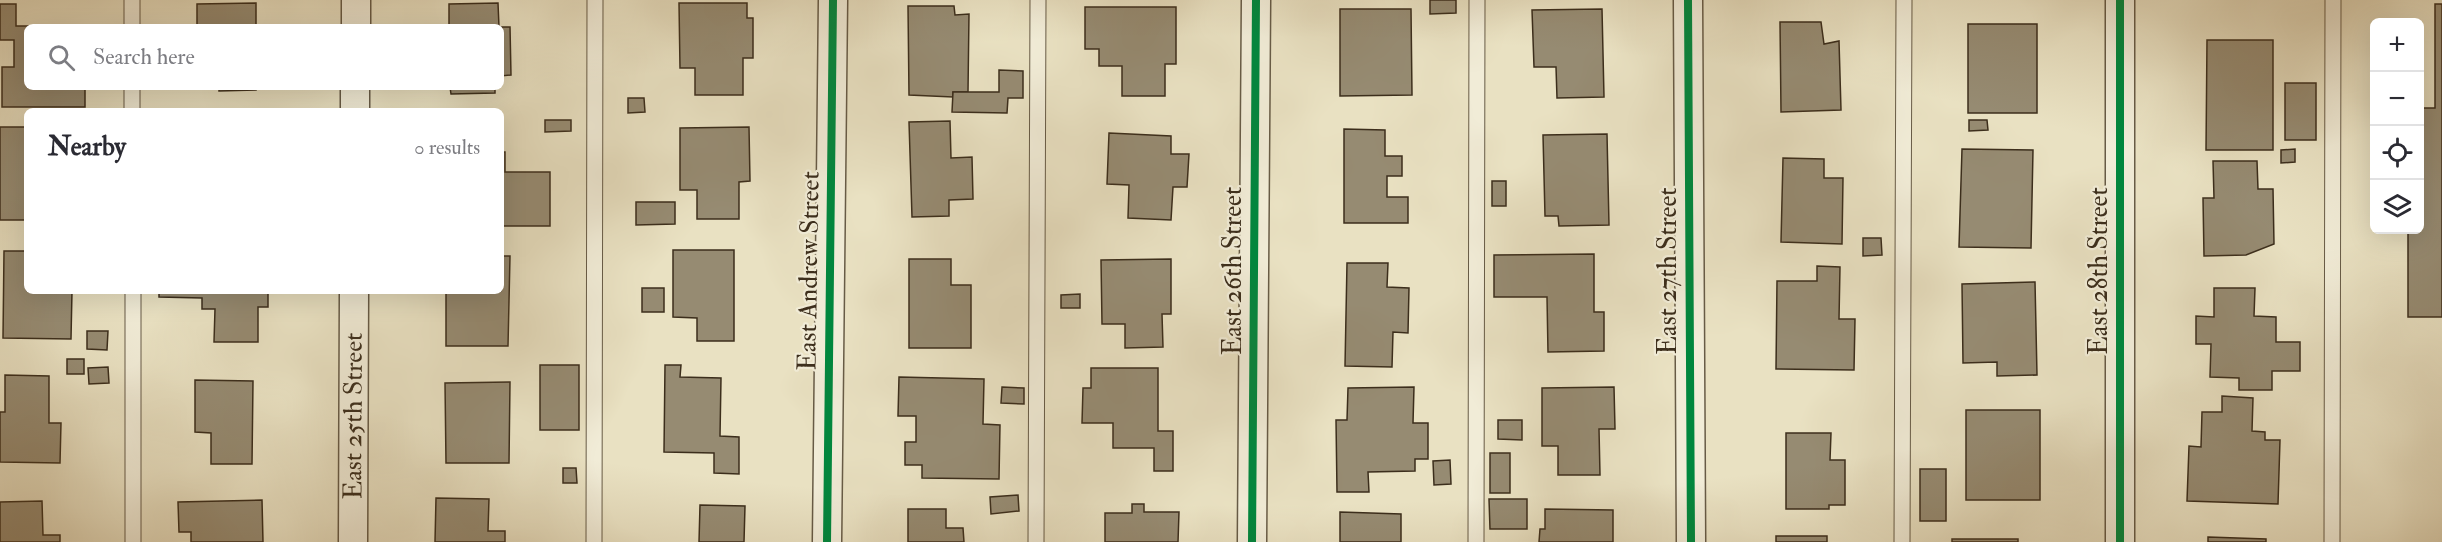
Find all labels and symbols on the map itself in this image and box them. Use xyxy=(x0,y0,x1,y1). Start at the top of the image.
street label: East Andrew Street xyxy=(791,171,827,371)
street label: East 26th Street xyxy=(1217,187,1249,355)
street label: East 27th Street xyxy=(1652,187,1684,355)
street label: East 28th Street xyxy=(2083,187,2115,355)
street label: East 25th Street xyxy=(337,332,370,500)

